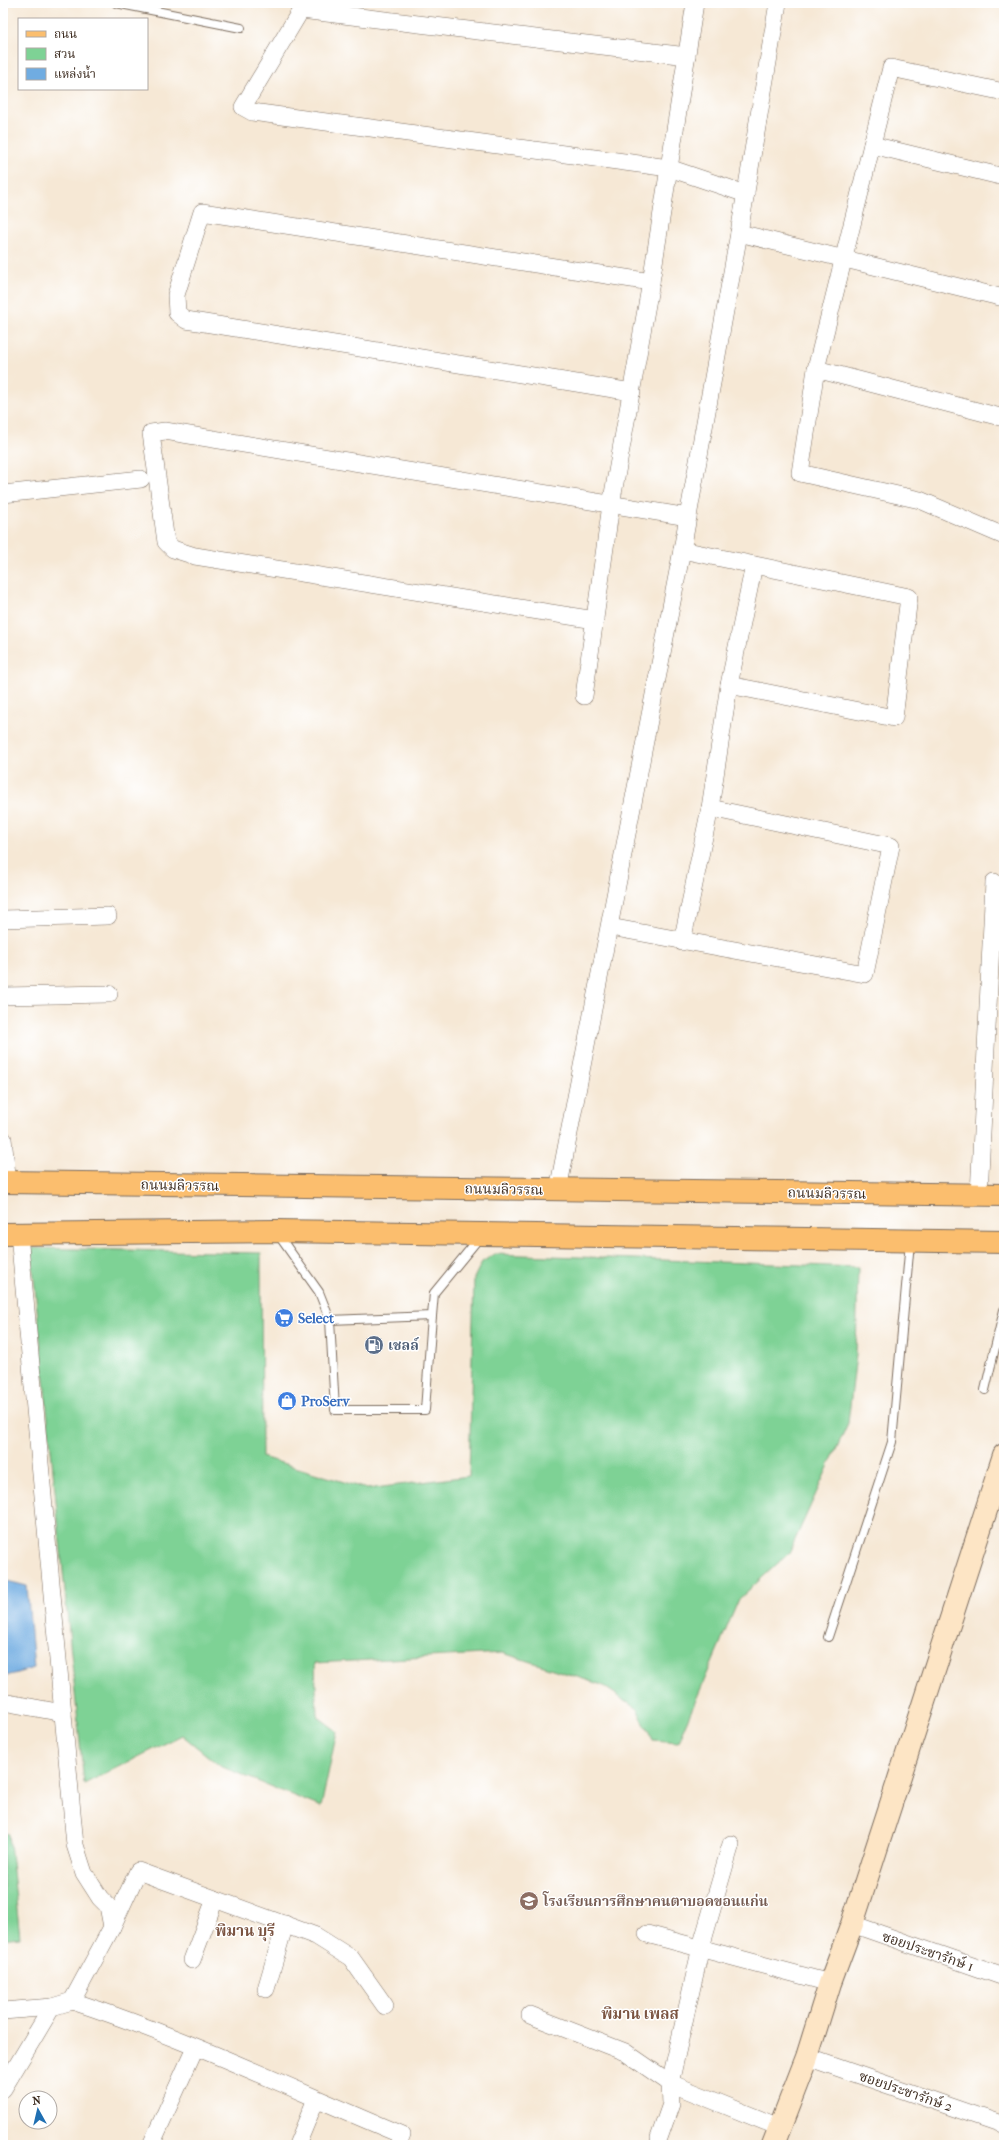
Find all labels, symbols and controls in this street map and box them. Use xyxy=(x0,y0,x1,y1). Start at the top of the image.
legend xyxy=(18,18,148,90)
text: ถนน xyxy=(54,27,77,41)
text: สวน xyxy=(54,47,76,61)
text: แหล่งน้ำ xyxy=(54,65,96,81)
street label: ถนนมลิวรรณ xyxy=(141,1176,220,1195)
street label: ถนนมลิวรรณ xyxy=(465,1180,544,1199)
street label: ถนนมลิวรรณ xyxy=(788,1184,867,1203)
supermarket icon: Select xyxy=(273,1307,295,1329)
place label: Select xyxy=(298,1310,335,1327)
fuel station icon: เชลล์ xyxy=(363,1334,385,1356)
place label: เชลล์ xyxy=(388,1336,420,1354)
shop icon: ProServ xyxy=(276,1390,298,1412)
place label: ProServ xyxy=(301,1393,351,1410)
school or university icon: โรงเรียนการศึกษาคนตาบอดขอนแก่น xyxy=(518,1890,540,1912)
place label: โรงเรียนการศึกษาคนตาบอดขอนแก่น xyxy=(542,1891,769,1910)
district label: พิมาน บุรี xyxy=(215,1922,275,1942)
street label: ซอยประชารักษ์ 1 xyxy=(880,1927,976,1975)
district label: พิมาน เพลส xyxy=(601,2005,679,2023)
street label: ซอยประชารักษ์ 2 xyxy=(857,2067,955,2115)
north arrow xyxy=(18,2090,58,2130)
text: N xyxy=(32,2093,42,2108)

